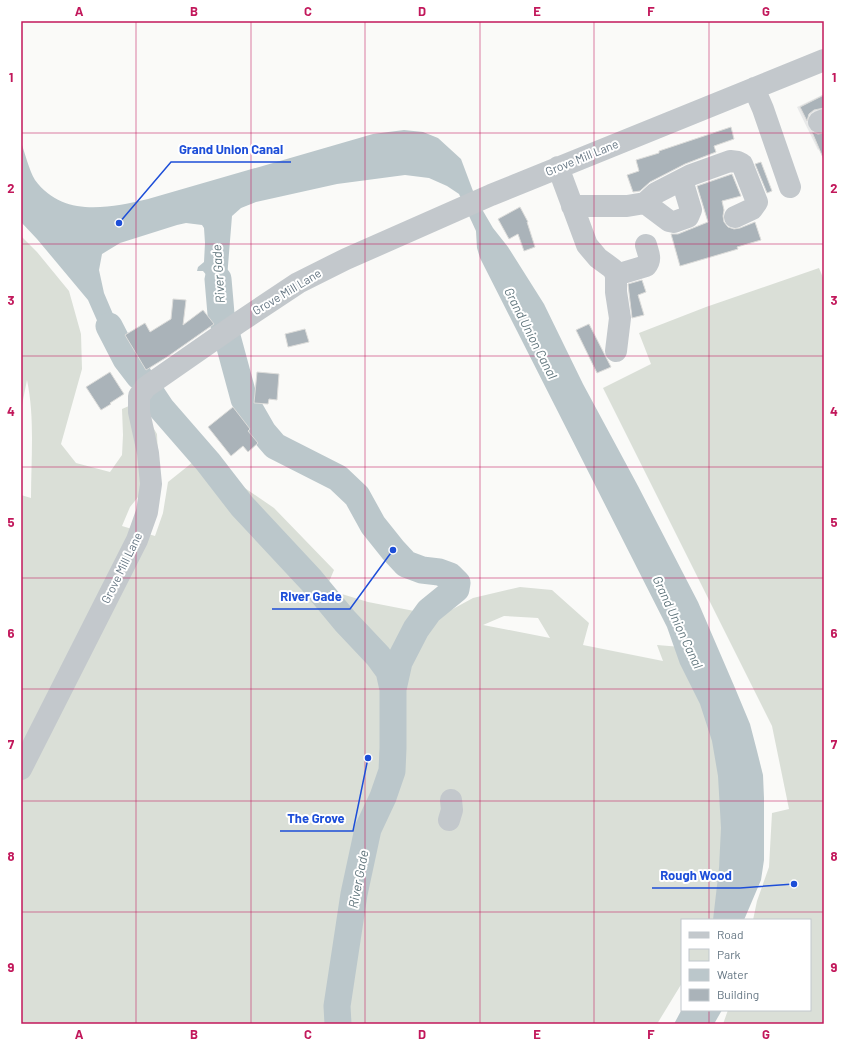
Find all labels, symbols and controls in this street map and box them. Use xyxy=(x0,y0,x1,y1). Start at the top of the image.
text: A xyxy=(75,3,84,19)
text: B xyxy=(190,3,198,19)
text: C xyxy=(304,3,312,19)
text: D xyxy=(418,3,426,19)
text: E xyxy=(533,3,541,19)
text: F xyxy=(647,3,655,19)
text: G xyxy=(762,3,770,19)
text: 1 xyxy=(9,69,13,85)
text: 1 xyxy=(832,69,836,85)
street label: Grove Mill Lane xyxy=(543,136,620,178)
callout: Grand Union Canal xyxy=(171,137,291,162)
text: Grand Union Canal xyxy=(179,141,283,157)
text: 2 xyxy=(7,180,15,196)
text: 2 xyxy=(830,180,838,196)
water label: River Gade xyxy=(208,244,228,304)
street label: Grove Mill Lane xyxy=(250,265,323,317)
water label: Grand Union Canal xyxy=(501,285,561,382)
text: 3 xyxy=(7,292,15,308)
text: 3 xyxy=(830,292,838,308)
text: 4 xyxy=(7,403,15,419)
text: 4 xyxy=(830,403,838,419)
text: 5 xyxy=(7,514,15,530)
text: 5 xyxy=(830,514,838,530)
street label: Grove Mill Lane xyxy=(98,530,144,605)
water label: Grand Union Canal xyxy=(650,573,707,671)
callout: River Gade xyxy=(272,584,350,609)
text: River Gade xyxy=(280,588,342,604)
text: 6 xyxy=(8,625,15,641)
text: 6 xyxy=(831,625,838,641)
text: 7 xyxy=(8,736,15,752)
text: 7 xyxy=(831,736,838,752)
callout: The Grove xyxy=(280,806,353,831)
text: The Grove xyxy=(287,810,345,826)
text: 8 xyxy=(7,848,15,864)
water label: River Gade xyxy=(345,848,371,909)
text: 8 xyxy=(830,848,838,864)
callout: Rough Wood xyxy=(652,863,740,888)
text: Rough Wood xyxy=(660,867,732,883)
legend xyxy=(681,919,811,1011)
text: Road xyxy=(717,927,744,941)
text: Park xyxy=(717,947,741,961)
text: 9 xyxy=(8,959,15,975)
text: 9 xyxy=(831,959,838,975)
text: Water xyxy=(717,967,749,981)
text: Building xyxy=(717,987,759,1001)
text: A xyxy=(75,1026,84,1042)
text: B xyxy=(190,1026,198,1042)
text: C xyxy=(304,1026,312,1042)
text: D xyxy=(418,1026,426,1042)
text: E xyxy=(533,1026,541,1042)
text: F xyxy=(647,1026,655,1042)
text: G xyxy=(762,1026,770,1042)

